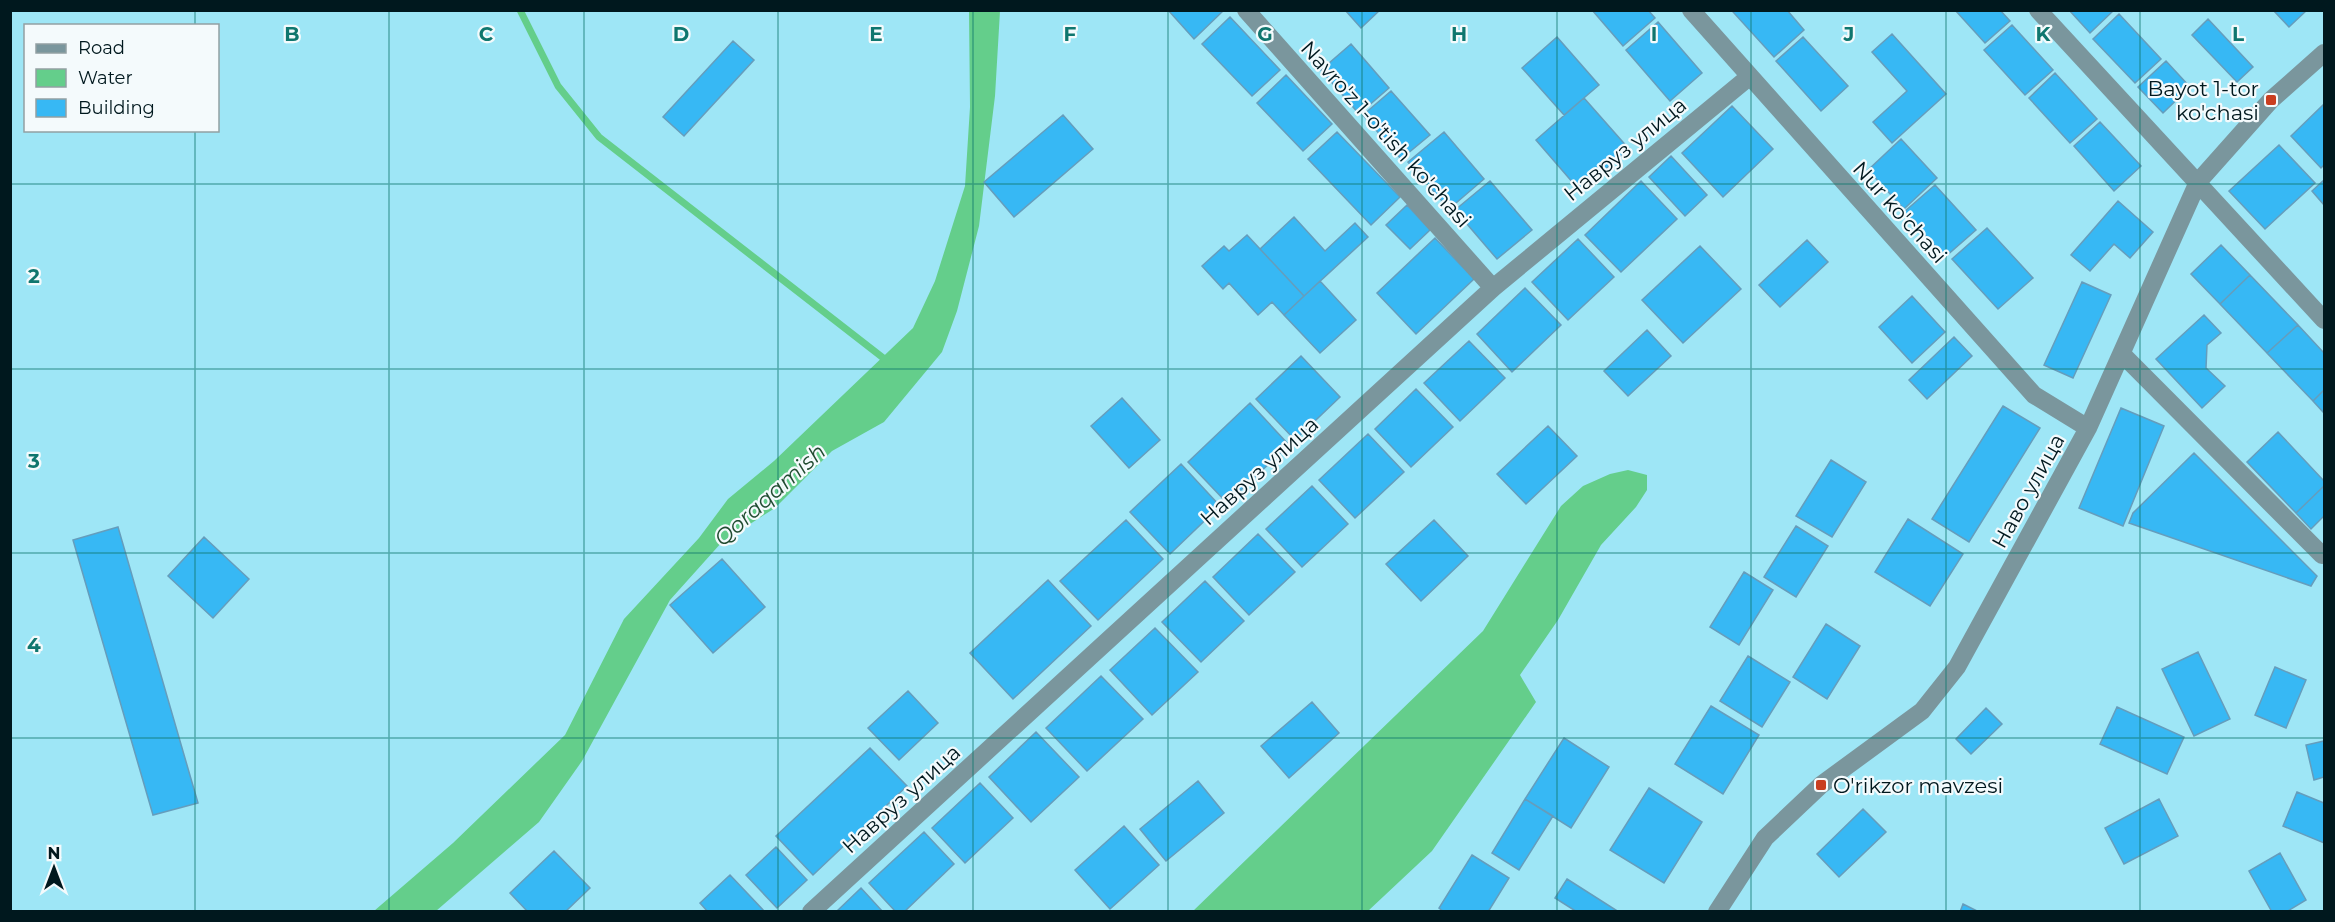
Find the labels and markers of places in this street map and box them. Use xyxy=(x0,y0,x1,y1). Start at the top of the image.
place label: Bayot 1-tor ko'chasi xyxy=(2147,76,2259,125)
marker: Bayot 1-tor ko'chasi xyxy=(2264,93,2278,107)
place label: O'rikzor mavzesi xyxy=(1833,773,2003,798)
marker: O'rikzor mavzesi xyxy=(1814,778,1828,792)

